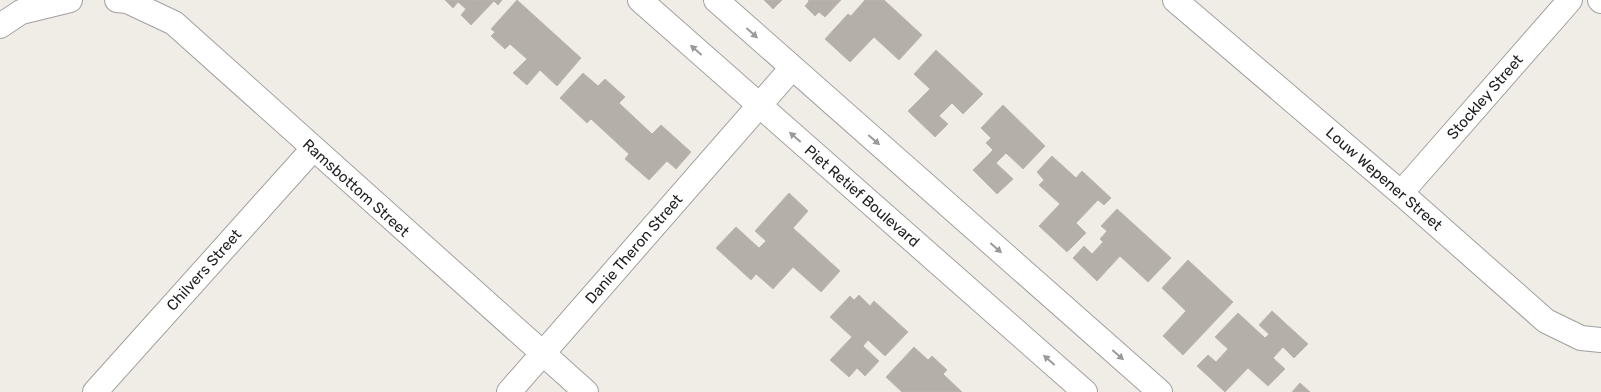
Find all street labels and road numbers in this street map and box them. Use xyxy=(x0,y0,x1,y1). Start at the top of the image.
street label: Stockley Street xyxy=(1443,51,1527,143)
street label: Louw Wepener Street xyxy=(1322,124,1446,235)
street label: Ramsbottom Street xyxy=(299,135,413,241)
street label: Piet Retief Boulevard xyxy=(801,141,923,251)
street label: Danie Theron Street xyxy=(582,190,687,307)
street label: Chilvers Street xyxy=(163,226,245,314)

